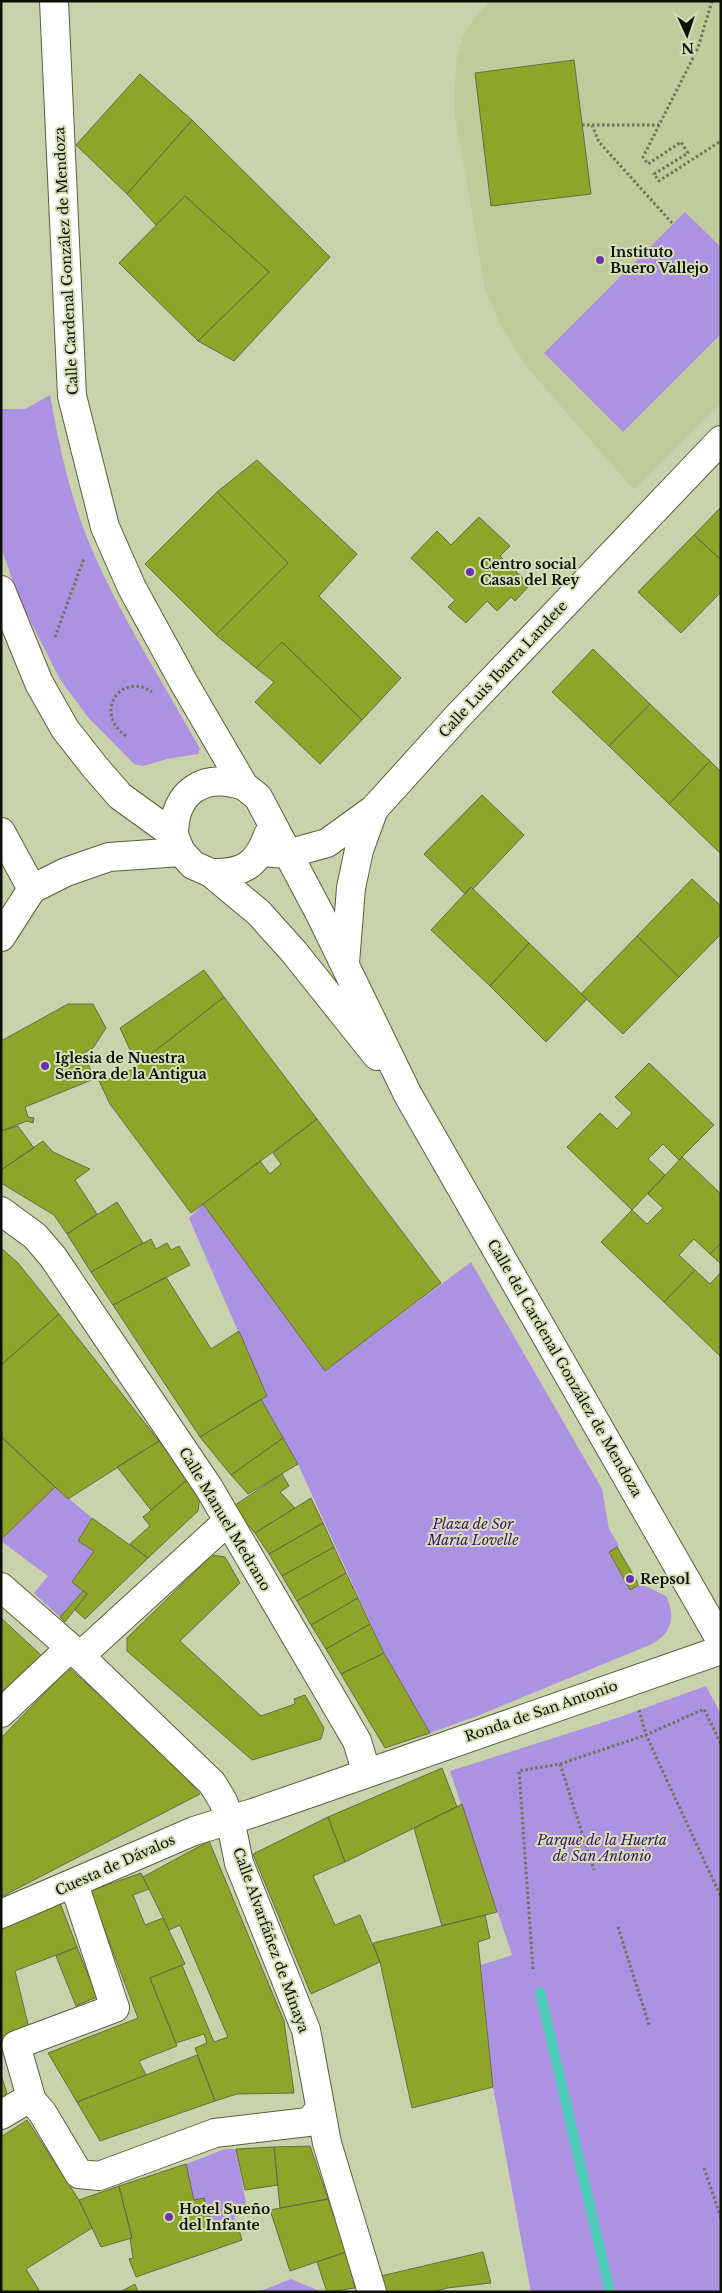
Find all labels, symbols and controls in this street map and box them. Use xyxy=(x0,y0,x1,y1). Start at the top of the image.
north arrow xyxy=(662,10,712,60)
text: N xyxy=(681,39,695,57)
street label: Calle Cardenal González de Mendoza xyxy=(50,126,82,395)
place label: Instituto Buero Vallejo xyxy=(610,243,709,277)
marker: Instituto Buero Vallejo xyxy=(594,254,606,266)
place label: Centro social Casas del Rey xyxy=(480,555,580,589)
marker: Centro social Casas del Rey xyxy=(464,566,476,578)
street label: Calle Luis Ibarra Landete xyxy=(435,597,571,741)
place label: Iglesia de Nuestra Señora de la Antigua xyxy=(55,1049,207,1083)
marker: Iglesia de Nuestra Señora de la Antigua xyxy=(39,1060,51,1072)
street label: Calle del Cardenal González de Mendoza xyxy=(484,1236,646,1500)
street label: Calle Manuel Medrano xyxy=(175,1444,275,1594)
park label: Plaza de Sor María Lovelle xyxy=(426,1515,519,1549)
place label: Repsol xyxy=(640,1570,690,1588)
marker: Repsol xyxy=(624,1573,636,1585)
street label: Ronda de San Antonio xyxy=(462,1676,620,1746)
street label: Cuesta de Dávalos xyxy=(52,1830,178,1900)
park label: Parque de la Huerta de San Antonio xyxy=(536,1831,667,1865)
street label: Calle Alvarfáñez de Minaya xyxy=(229,1845,313,2035)
place label: Hotel Sueño del Infante xyxy=(179,2200,270,2234)
marker: Hotel Sueño del Infante xyxy=(163,2211,175,2223)

